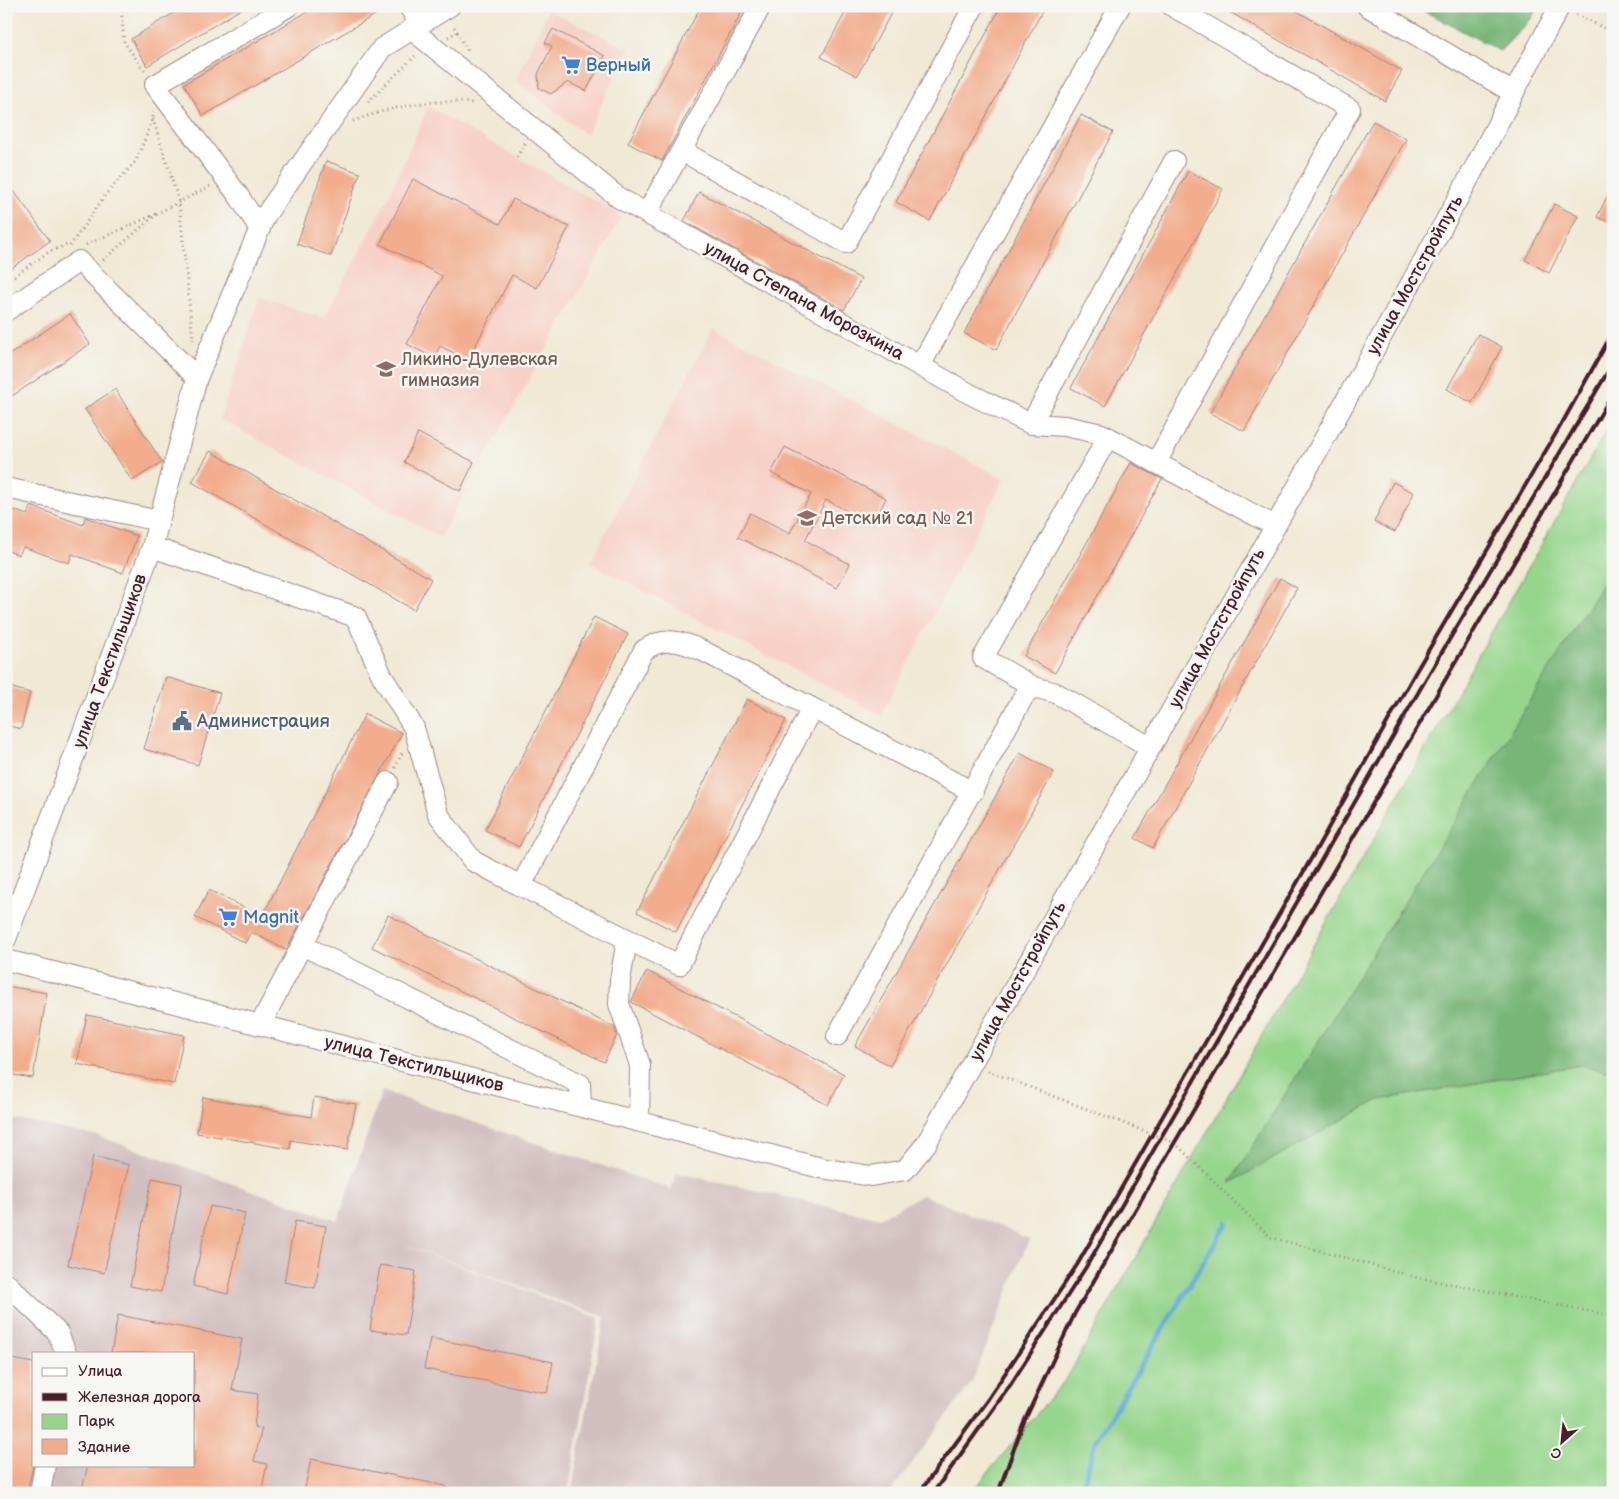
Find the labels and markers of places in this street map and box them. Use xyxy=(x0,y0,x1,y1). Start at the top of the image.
supermarket icon: Верный xyxy=(560,54,582,76)
place label: Верный xyxy=(586,55,651,76)
place label: Ликино-Дулевская гимназия xyxy=(400,349,558,391)
school or university icon: Ликино-Дулевская гимназия xyxy=(375,358,397,380)
school or university icon: Детский сад № 21 xyxy=(796,507,818,529)
place label: Детский сад № 21 xyxy=(822,508,973,529)
public building icon: Администрация xyxy=(171,710,193,732)
place label: Администрация xyxy=(196,711,330,732)
supermarket icon: Magnit xyxy=(217,906,239,928)
place label: Magnit xyxy=(243,907,299,928)

